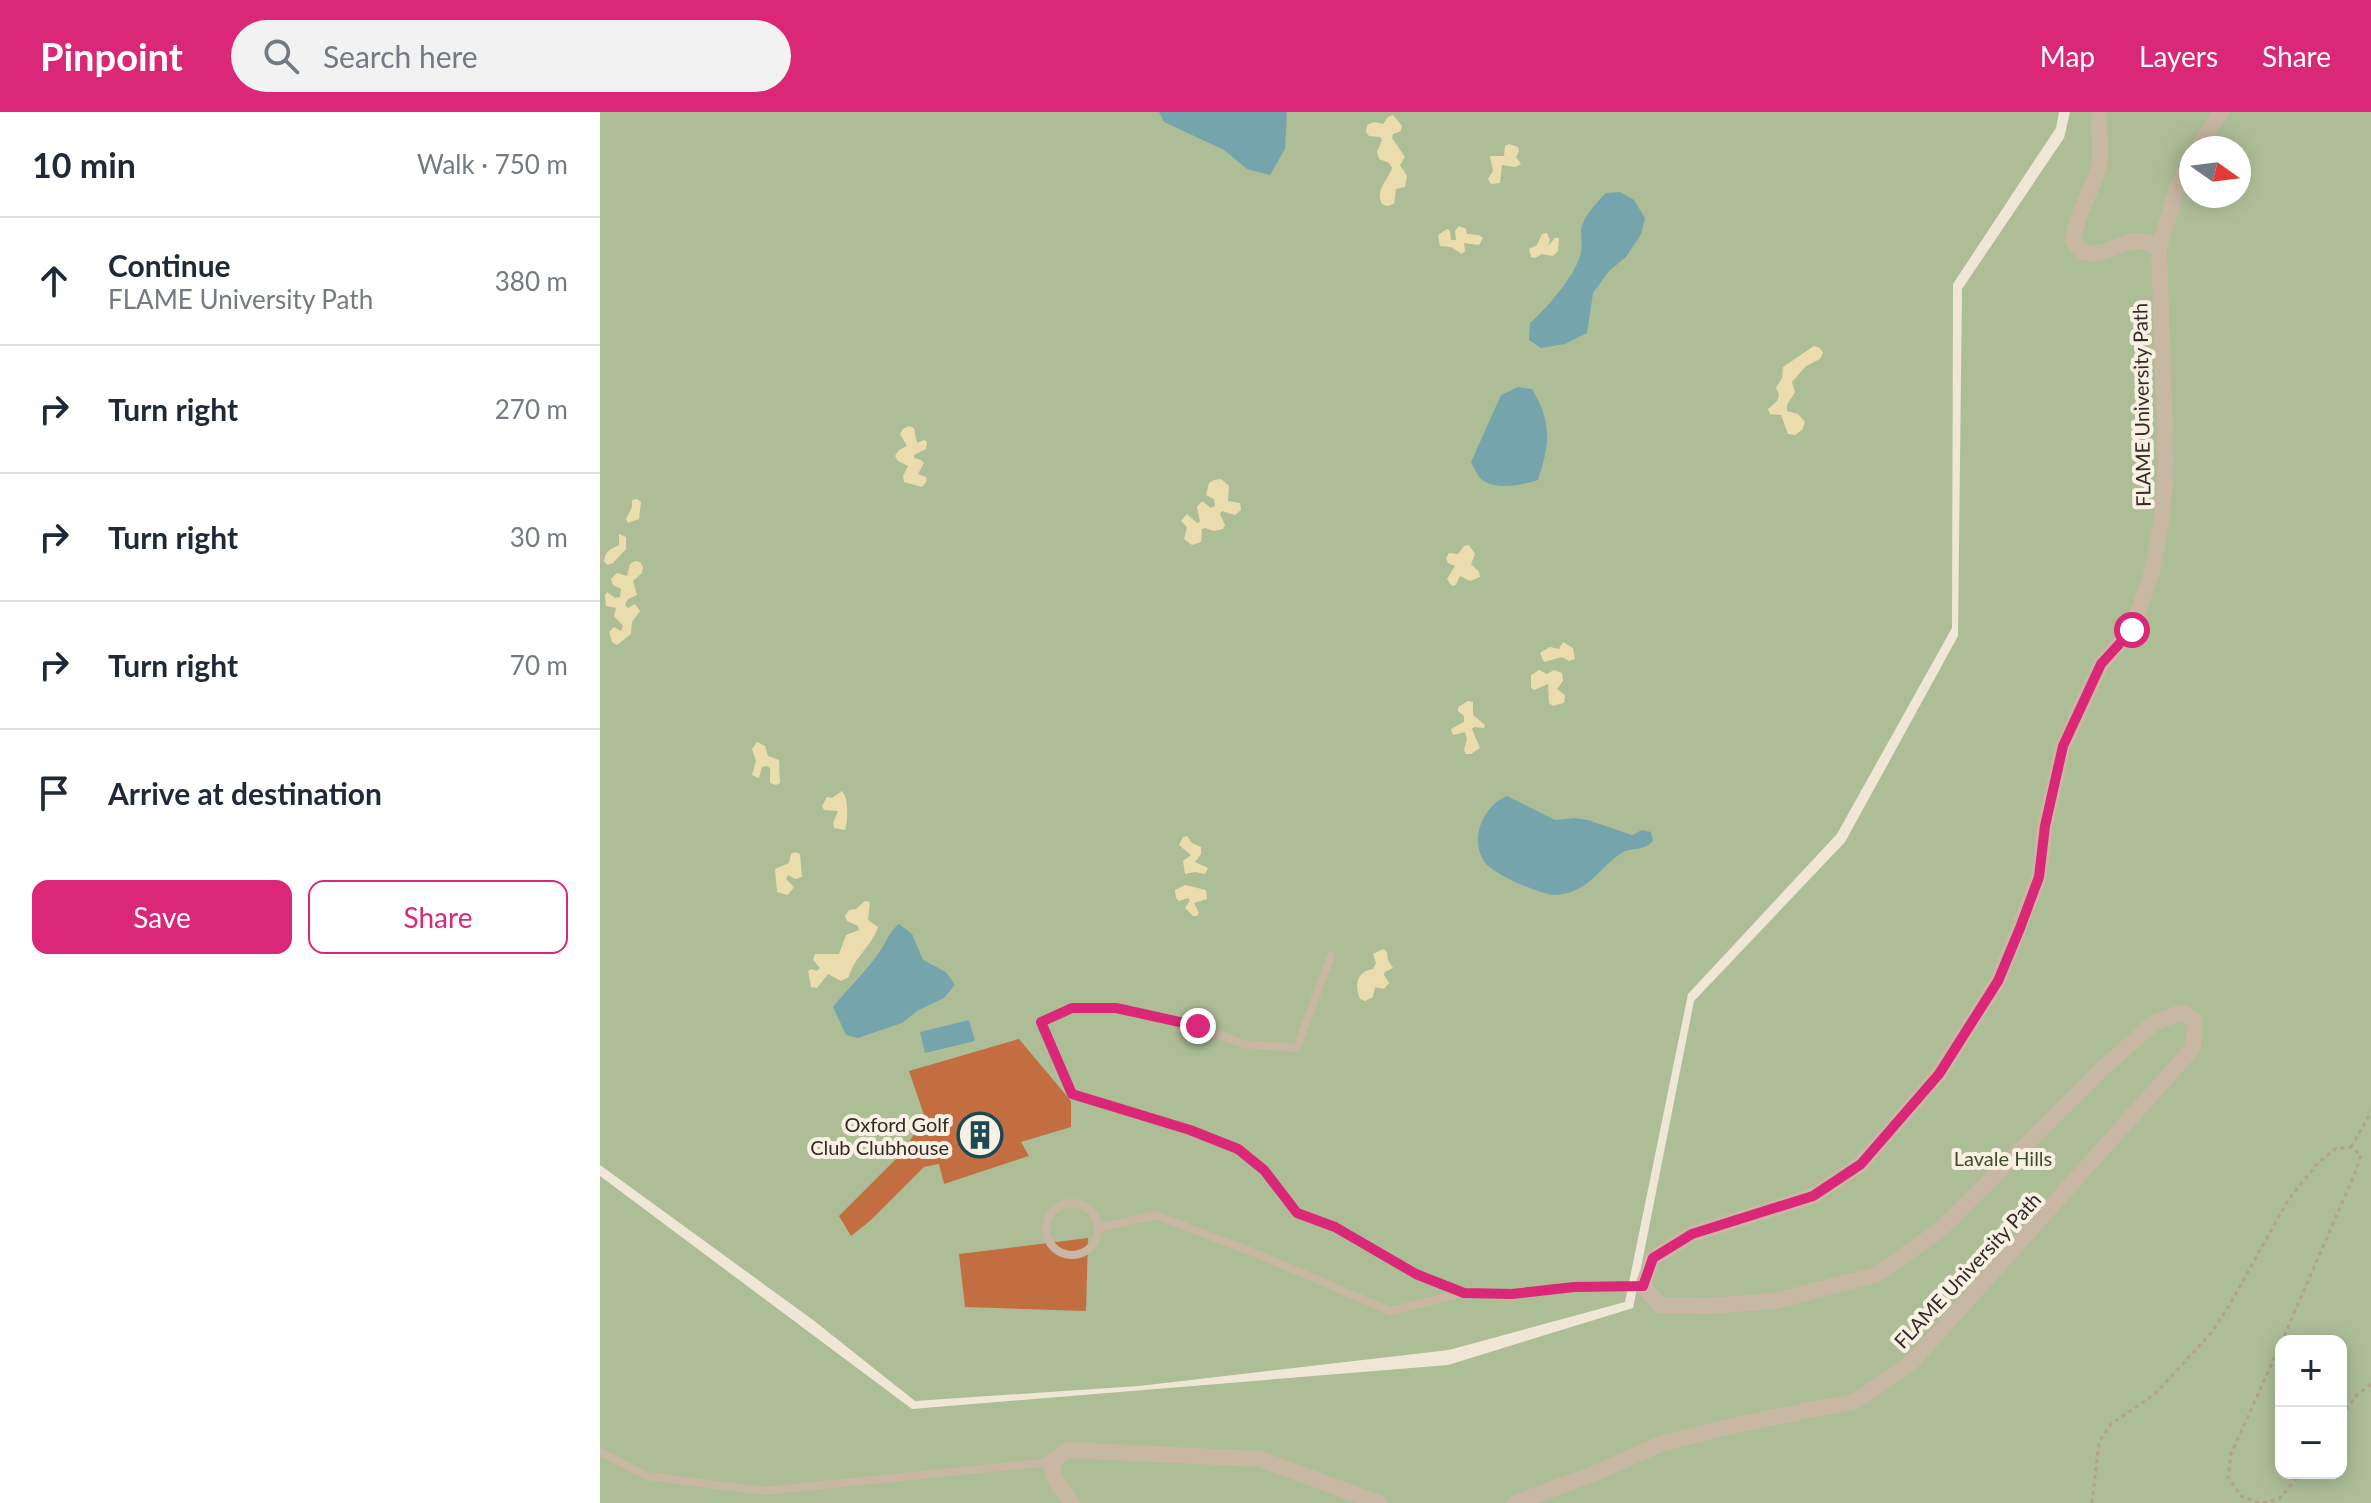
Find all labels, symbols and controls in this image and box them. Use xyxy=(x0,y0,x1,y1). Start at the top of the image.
search box xyxy=(231,20,791,92)
text: Pinpoint xyxy=(40,33,183,79)
icon: search xyxy=(259,34,303,78)
text: Search here xyxy=(323,38,478,74)
text: Map xyxy=(2040,39,2095,73)
text: Layers xyxy=(2139,39,2218,73)
text: Share xyxy=(2262,39,2331,73)
north arrow xyxy=(2179,136,2251,208)
text: 10 min xyxy=(32,144,136,185)
text: Walk · 750 m xyxy=(417,148,568,180)
text: Continue xyxy=(108,247,231,283)
icon: ahead xyxy=(32,259,76,303)
text: 380 m xyxy=(495,265,568,297)
text: FLAME University Path xyxy=(108,283,373,315)
street label: FLAME University Path xyxy=(2127,303,2155,507)
icon: right xyxy=(32,387,76,431)
text: Turn right xyxy=(108,391,238,427)
text: 270 m xyxy=(495,393,568,425)
icon: right xyxy=(32,515,76,559)
text: Turn right xyxy=(108,519,238,555)
text: 30 m xyxy=(510,521,568,553)
route start xyxy=(2114,612,2150,648)
icon: right xyxy=(32,643,76,687)
text: Turn right xyxy=(108,647,238,683)
text: 70 m xyxy=(510,649,568,681)
icon: arrive xyxy=(32,771,76,815)
text: Arrive at destination xyxy=(108,775,382,811)
button: Save xyxy=(32,880,292,954)
button: Share xyxy=(308,880,568,954)
route end xyxy=(1180,1008,1216,1044)
building icon: Oxford Golf Club Clubhouse xyxy=(956,1111,1004,1159)
place label: Oxford Golf Club Clubhouse xyxy=(810,1112,949,1159)
park label: Lavale Hills xyxy=(1954,1146,2052,1170)
street label: FLAME University Path xyxy=(1889,1187,2045,1353)
map controls xyxy=(2275,1335,2347,1479)
button: + xyxy=(2275,1335,2347,1407)
button: − xyxy=(2275,1407,2347,1479)

